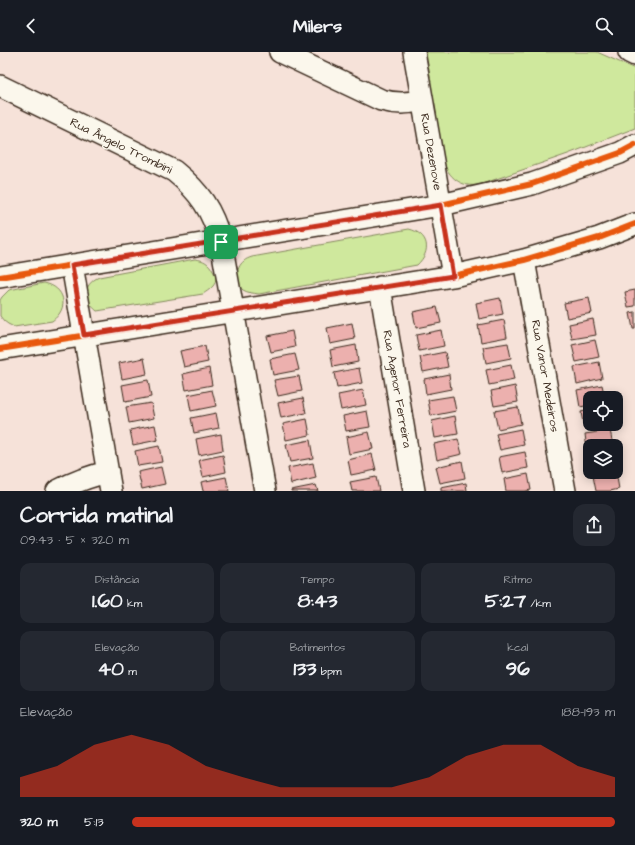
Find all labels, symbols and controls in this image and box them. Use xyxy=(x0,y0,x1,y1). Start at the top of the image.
text: Milers xyxy=(293,14,342,39)
icon: back xyxy=(20,15,42,37)
icon: search xyxy=(593,15,615,37)
street label: Rua Dezenove xyxy=(416,112,446,192)
street label: Rua Ângelo Trombini xyxy=(67,114,175,179)
pin xyxy=(204,225,238,259)
icon: arrive xyxy=(210,231,232,253)
street label: Rua Vanor Medeiros xyxy=(527,319,563,433)
street label: Rua Agenor Ferreira xyxy=(377,329,416,449)
map controls xyxy=(583,391,623,479)
button: locate xyxy=(583,391,623,431)
button: layers xyxy=(583,439,623,479)
text: Corrida matinal xyxy=(20,500,173,531)
button: share xyxy=(573,504,615,546)
text: 09:43 · 5 × 320 m xyxy=(20,531,129,549)
text: Distância xyxy=(95,572,139,587)
text: Tempo xyxy=(301,572,334,587)
text: Ritmo xyxy=(503,572,532,587)
text: 1.60 xyxy=(92,587,123,615)
text: 8:43 xyxy=(297,587,338,615)
text: 5:27 xyxy=(485,587,526,615)
text: km xyxy=(123,596,142,611)
text: /km xyxy=(526,596,551,611)
text: Elevação xyxy=(95,640,139,655)
text: Batimentos xyxy=(290,640,345,655)
text: kcal xyxy=(507,640,528,655)
text: 40 xyxy=(98,655,124,683)
text: 133 xyxy=(293,655,316,683)
text: 96 xyxy=(506,655,530,683)
text: m xyxy=(124,664,137,679)
text: bpm xyxy=(316,664,342,679)
text: Elevação xyxy=(20,703,72,721)
text: 188–193 m xyxy=(561,703,615,721)
text: 320 m xyxy=(20,813,58,831)
text: 5:13 xyxy=(84,813,104,831)

